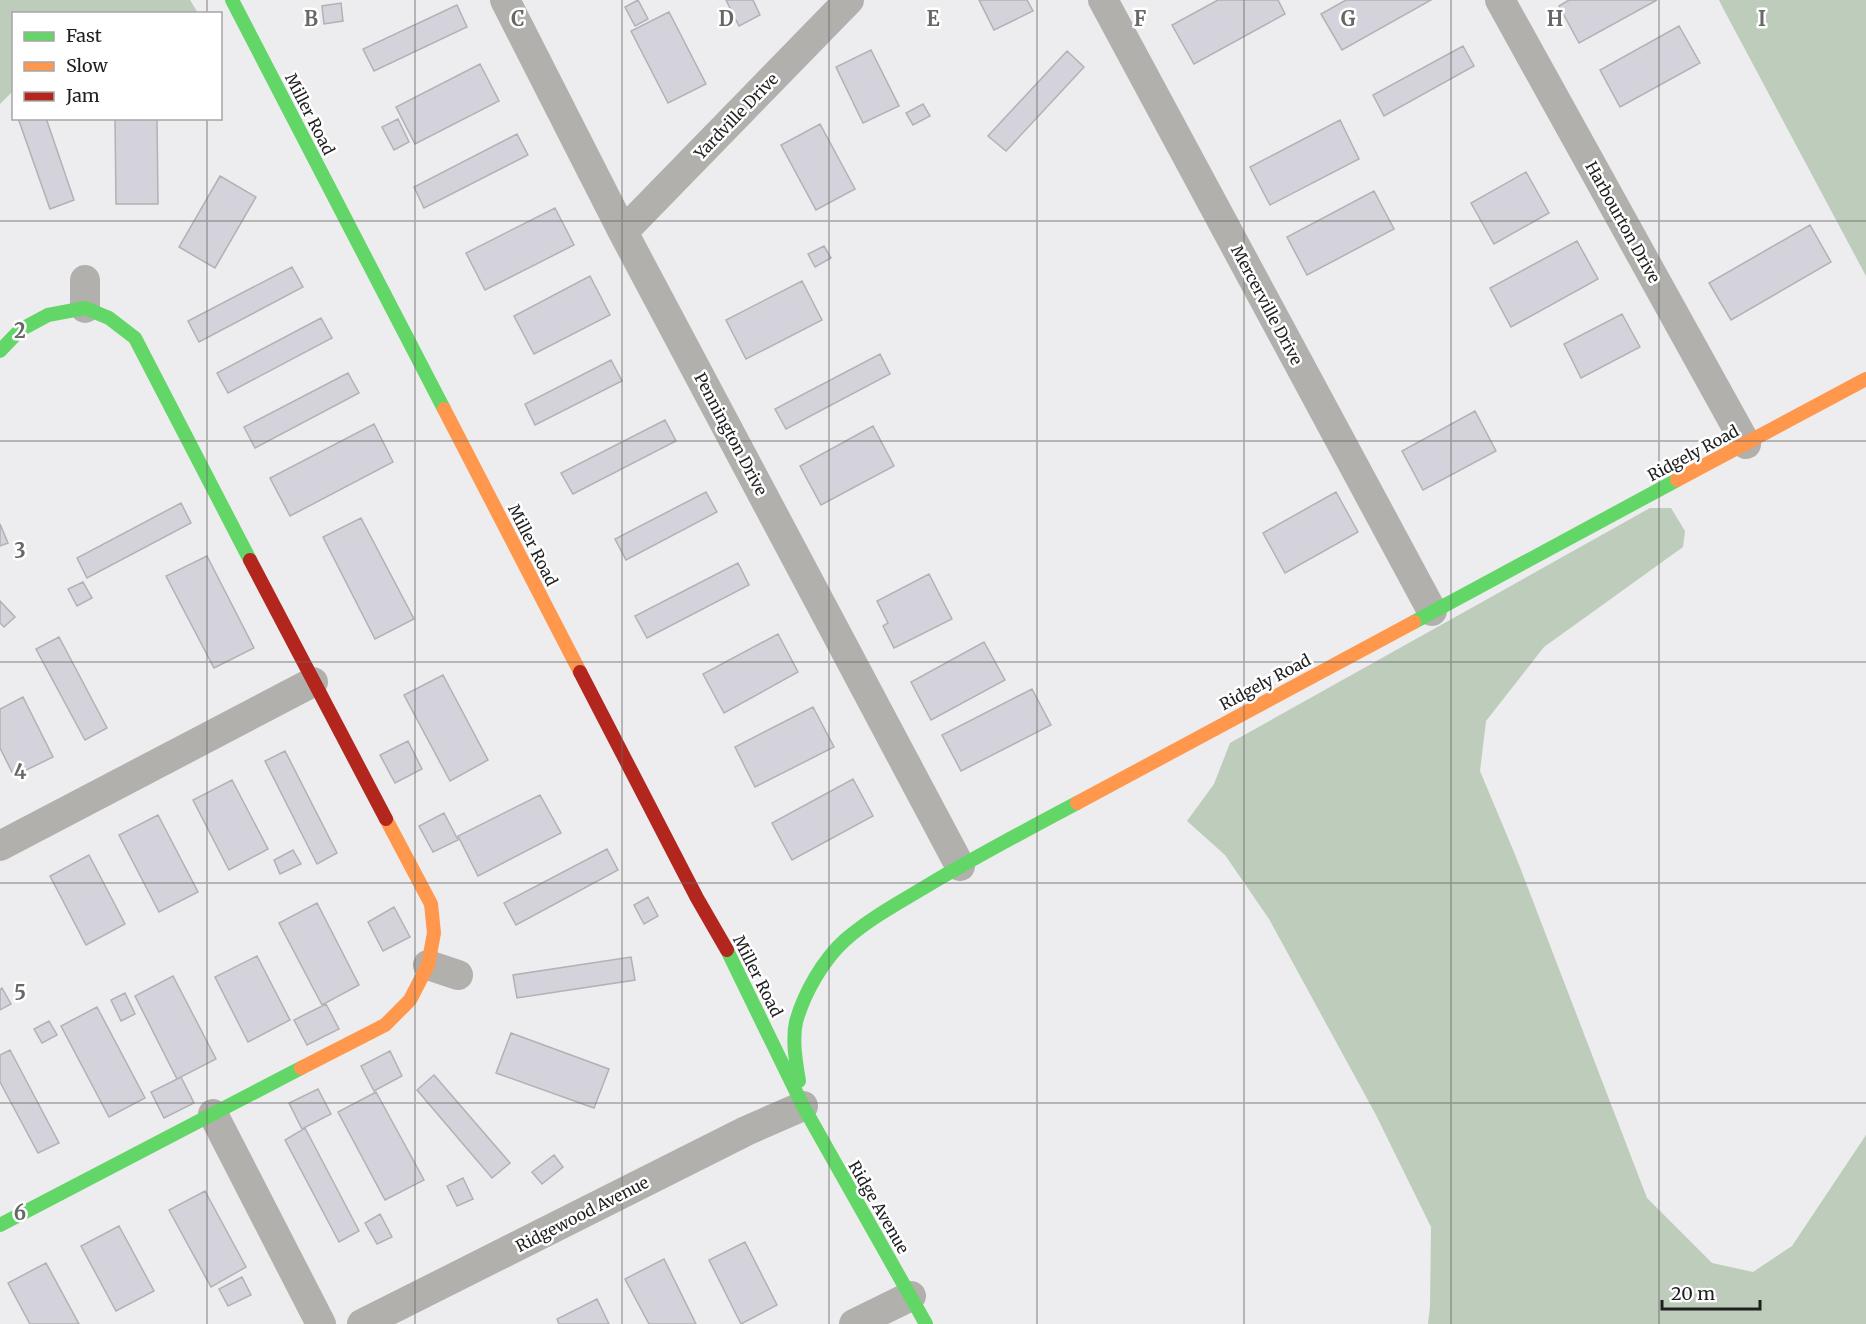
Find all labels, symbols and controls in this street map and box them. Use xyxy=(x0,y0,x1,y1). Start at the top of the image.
text: B xyxy=(304,6,318,31)
text: C xyxy=(511,6,525,31)
text: D xyxy=(718,6,734,31)
text: E xyxy=(926,6,940,31)
text: F xyxy=(1134,6,1147,31)
text: G xyxy=(1341,6,1356,31)
text: H xyxy=(1547,6,1563,31)
text: I xyxy=(1758,6,1766,31)
legend xyxy=(12,12,222,120)
text: Fast xyxy=(66,24,102,47)
text: Slow xyxy=(66,54,109,77)
street label: Yardville Drive xyxy=(689,69,782,164)
street label: Miller Road xyxy=(281,70,339,159)
text: Jam xyxy=(65,84,100,107)
street label: Harbourton Drive xyxy=(1581,158,1665,286)
street label: Mercerville Drive xyxy=(1227,242,1307,368)
text: 2 xyxy=(14,318,26,343)
street label: Pennington Drive xyxy=(690,369,772,499)
street label: Ridgely Road xyxy=(1644,420,1742,485)
street label: Miller Road xyxy=(504,501,562,590)
text: 3 xyxy=(14,538,26,563)
street label: Ridgely Road xyxy=(1216,649,1314,714)
text: 4 xyxy=(14,759,27,784)
street label: Miller Road xyxy=(729,932,787,1021)
text: 5 xyxy=(14,980,26,1005)
street label: Ridge Avenue xyxy=(844,1157,914,1257)
street label: Ridgewood Avenue xyxy=(512,1172,652,1256)
text: 6 xyxy=(14,1200,26,1225)
scale bar xyxy=(1662,1273,1760,1311)
text: 20 m xyxy=(1671,1282,1715,1305)

